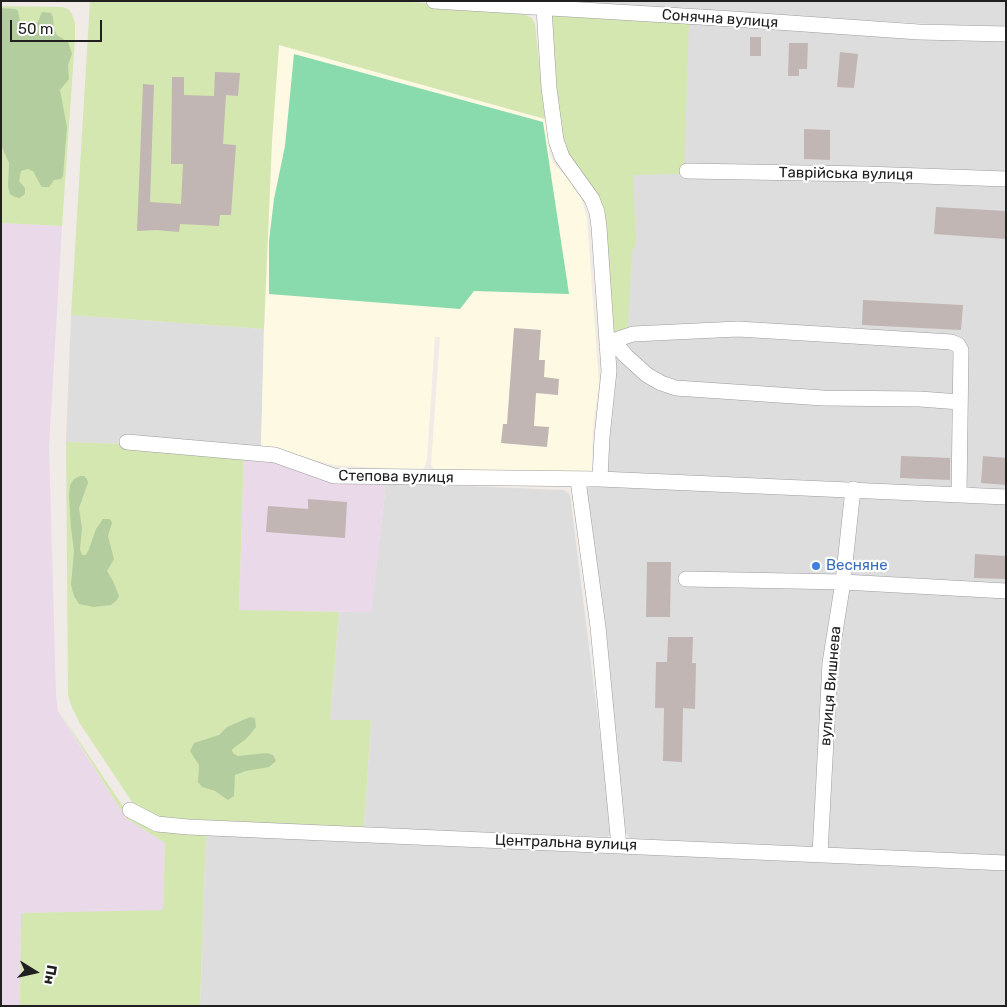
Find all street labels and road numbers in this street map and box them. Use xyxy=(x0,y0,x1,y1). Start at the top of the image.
street label: Сонячна вулиця xyxy=(661,6,779,32)
street label: Таврійська вулиця xyxy=(779,164,913,184)
street label: Степова вулиця xyxy=(338,467,454,487)
street label: вулиця Вишнева xyxy=(817,625,845,747)
street label: Центральна вулиця xyxy=(495,832,637,854)

